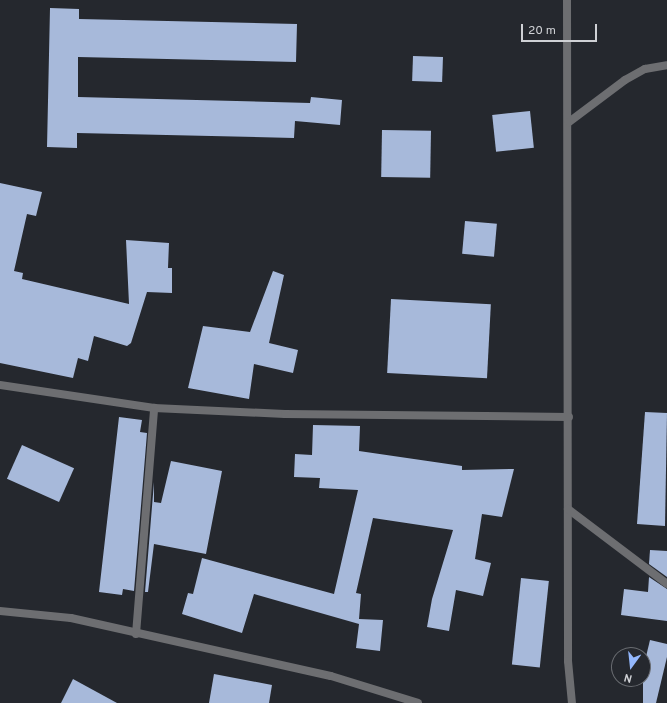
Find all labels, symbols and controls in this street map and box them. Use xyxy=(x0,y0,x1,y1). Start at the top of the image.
scale bar xyxy=(523,16,599,42)
text: 20 m xyxy=(528,23,556,39)
north arrow xyxy=(611,647,651,687)
text: N xyxy=(623,670,634,685)

